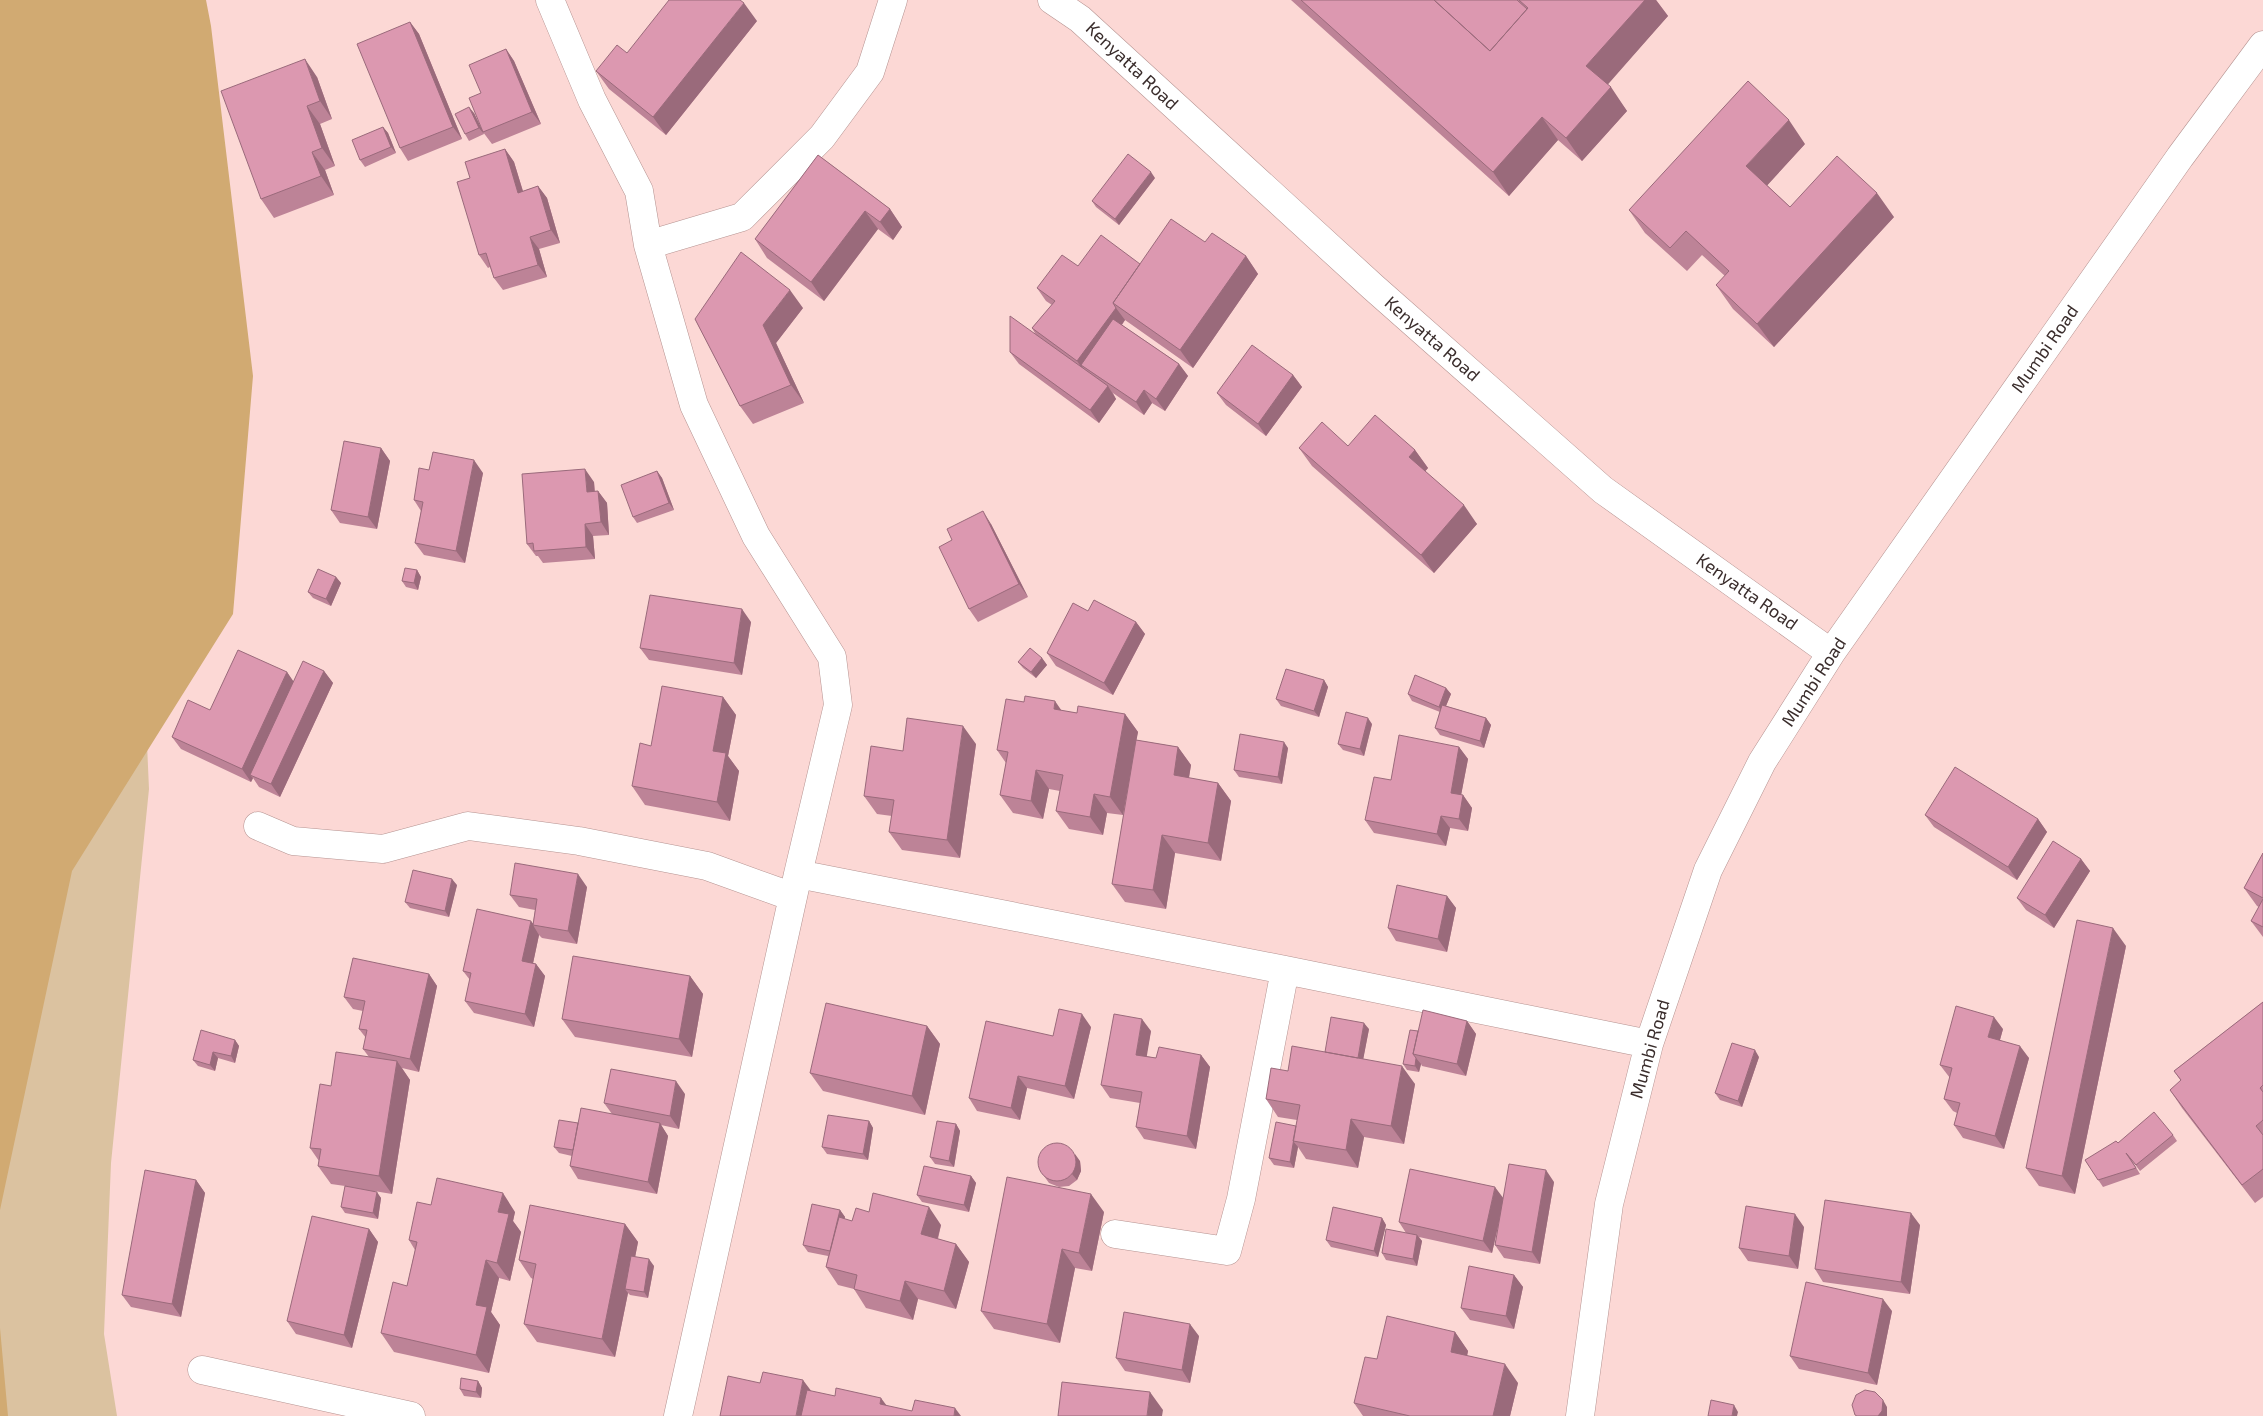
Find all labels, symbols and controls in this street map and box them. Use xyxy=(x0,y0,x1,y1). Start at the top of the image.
street label: Kenyatta Road xyxy=(1082,17,1184,114)
street label: Kenyatta Road xyxy=(1381,291,1485,386)
street label: Mumbi Road xyxy=(2006,300,2082,397)
street label: Kenyatta Road xyxy=(1693,548,1803,634)
street label: Mumbi Road xyxy=(1776,633,1850,730)
street label: Mumbi Road xyxy=(1624,997,1674,1101)

